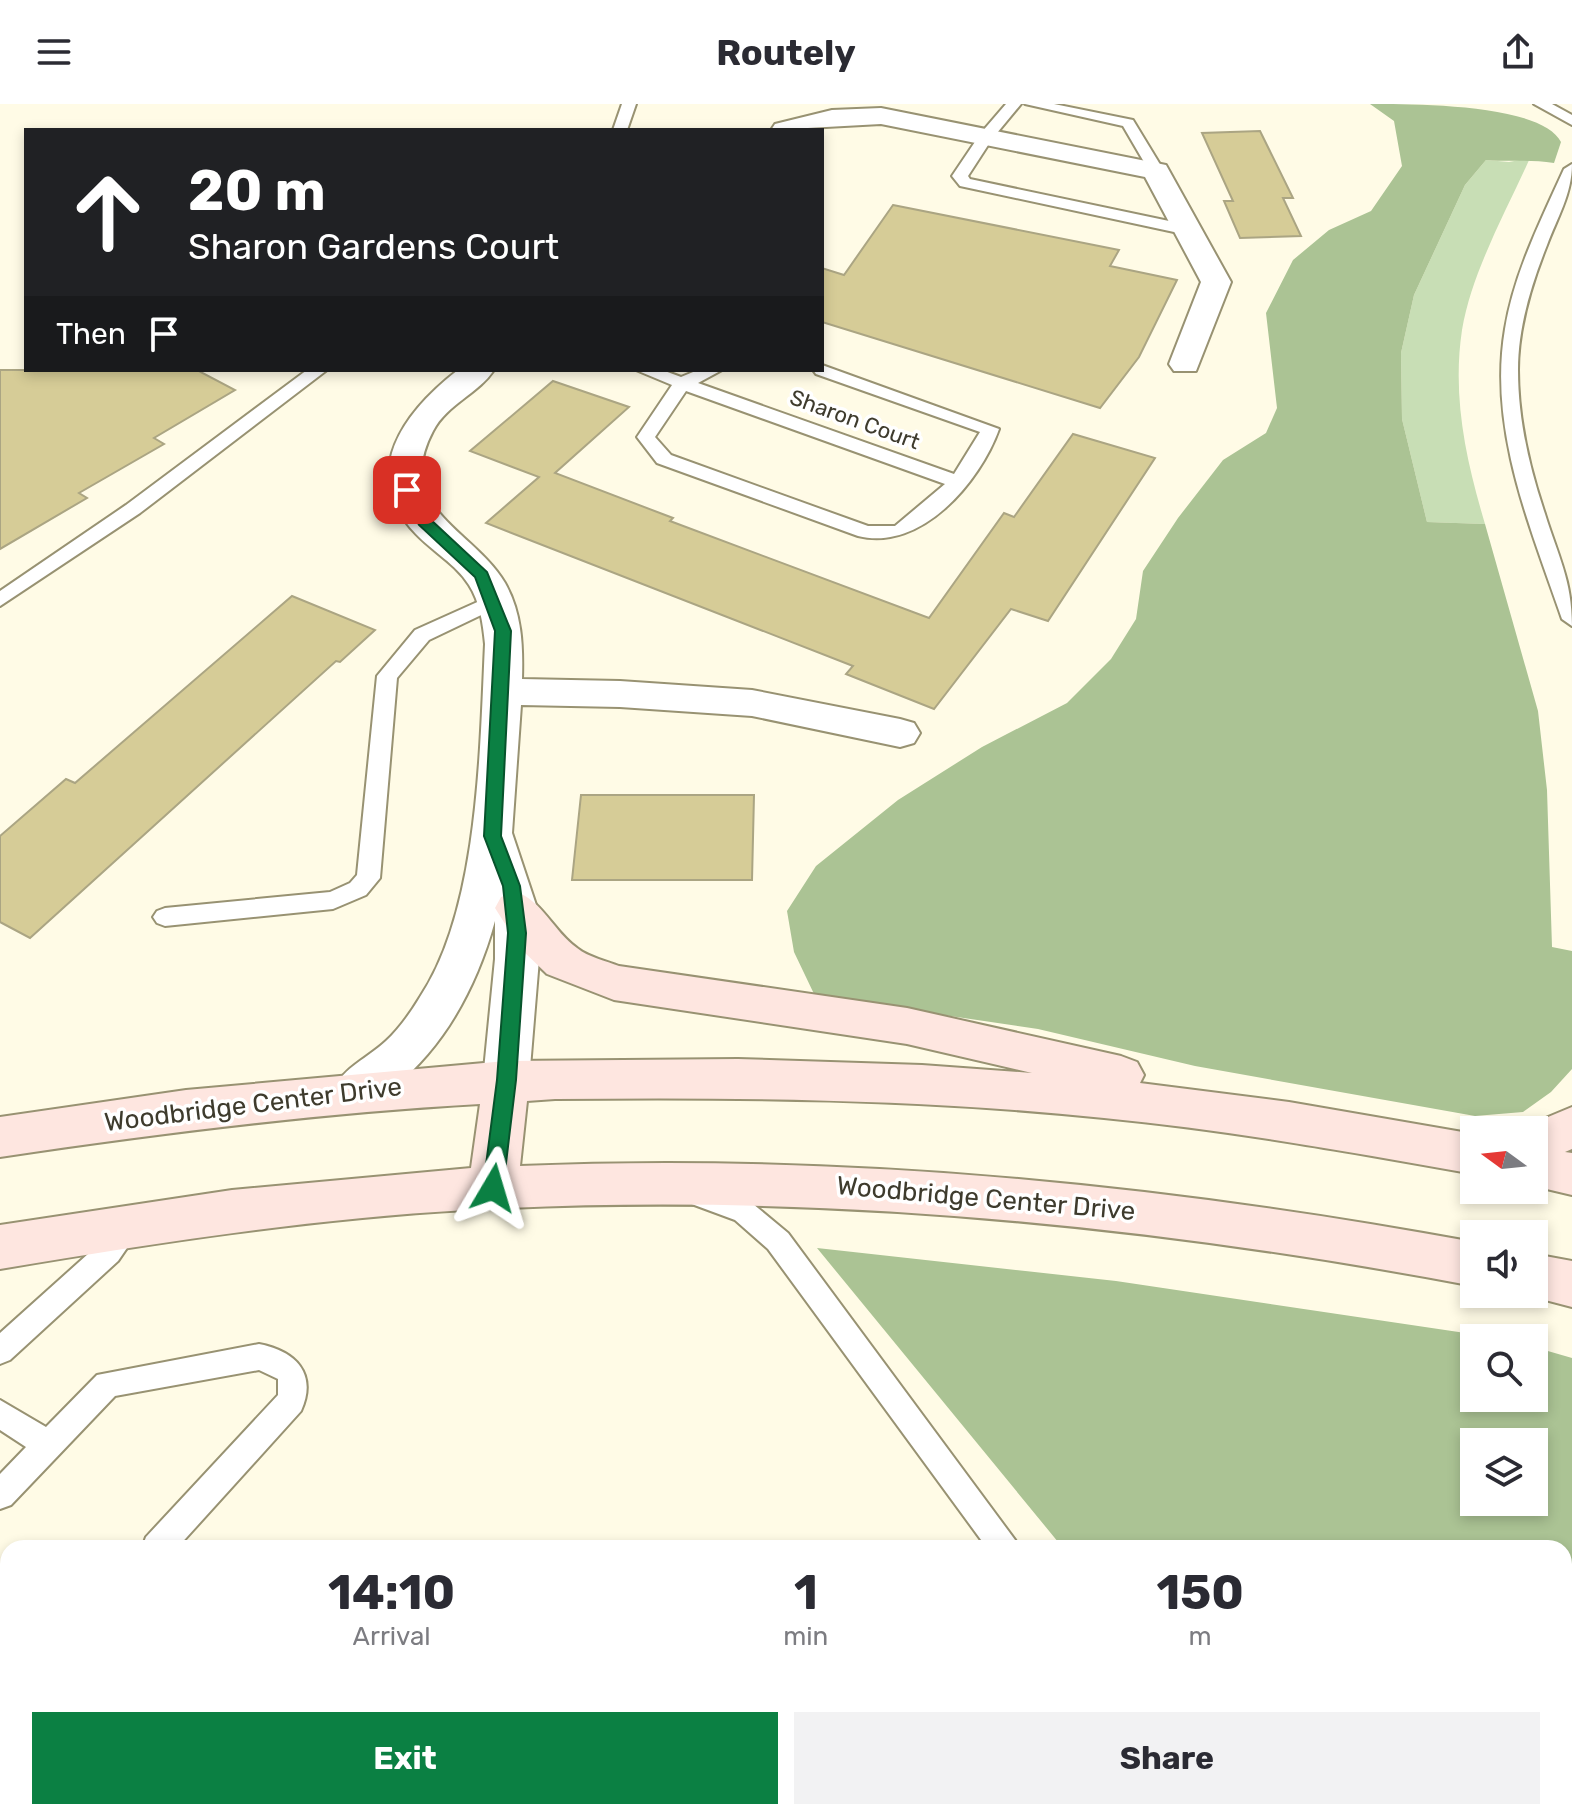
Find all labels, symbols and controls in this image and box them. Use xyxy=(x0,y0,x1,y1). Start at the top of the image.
icon: menu xyxy=(32,30,76,74)
icon: share xyxy=(1496,30,1540,74)
text: Routely xyxy=(716,31,856,74)
text: 20 m xyxy=(188,158,326,224)
icon: ahead xyxy=(56,160,160,264)
text: Sharon Gardens Court xyxy=(188,225,559,268)
icon: arrive xyxy=(142,312,186,356)
text: Then xyxy=(56,316,126,352)
street label: Sharon Court xyxy=(786,383,924,456)
pin xyxy=(373,456,441,524)
icon: arrive xyxy=(385,468,429,512)
street label: Woodbridge Center Drive xyxy=(102,1071,404,1138)
north arrow xyxy=(1460,1116,1548,1204)
map controls xyxy=(1460,1116,1548,1516)
position arrow xyxy=(451,1146,535,1230)
street label: Woodbridge Center Drive xyxy=(835,1170,1137,1227)
button: sound xyxy=(1460,1220,1548,1308)
button: search xyxy=(1460,1324,1548,1412)
button: layers xyxy=(1460,1428,1548,1516)
text: 14:10 xyxy=(328,1564,455,1621)
text: 1 xyxy=(794,1564,818,1621)
text: 150 xyxy=(1156,1564,1244,1621)
text: Arrival xyxy=(353,1621,431,1652)
text: min xyxy=(783,1621,828,1652)
text: m xyxy=(1189,1621,1212,1652)
button: Exit xyxy=(32,1712,778,1804)
button: Share xyxy=(794,1712,1540,1804)

